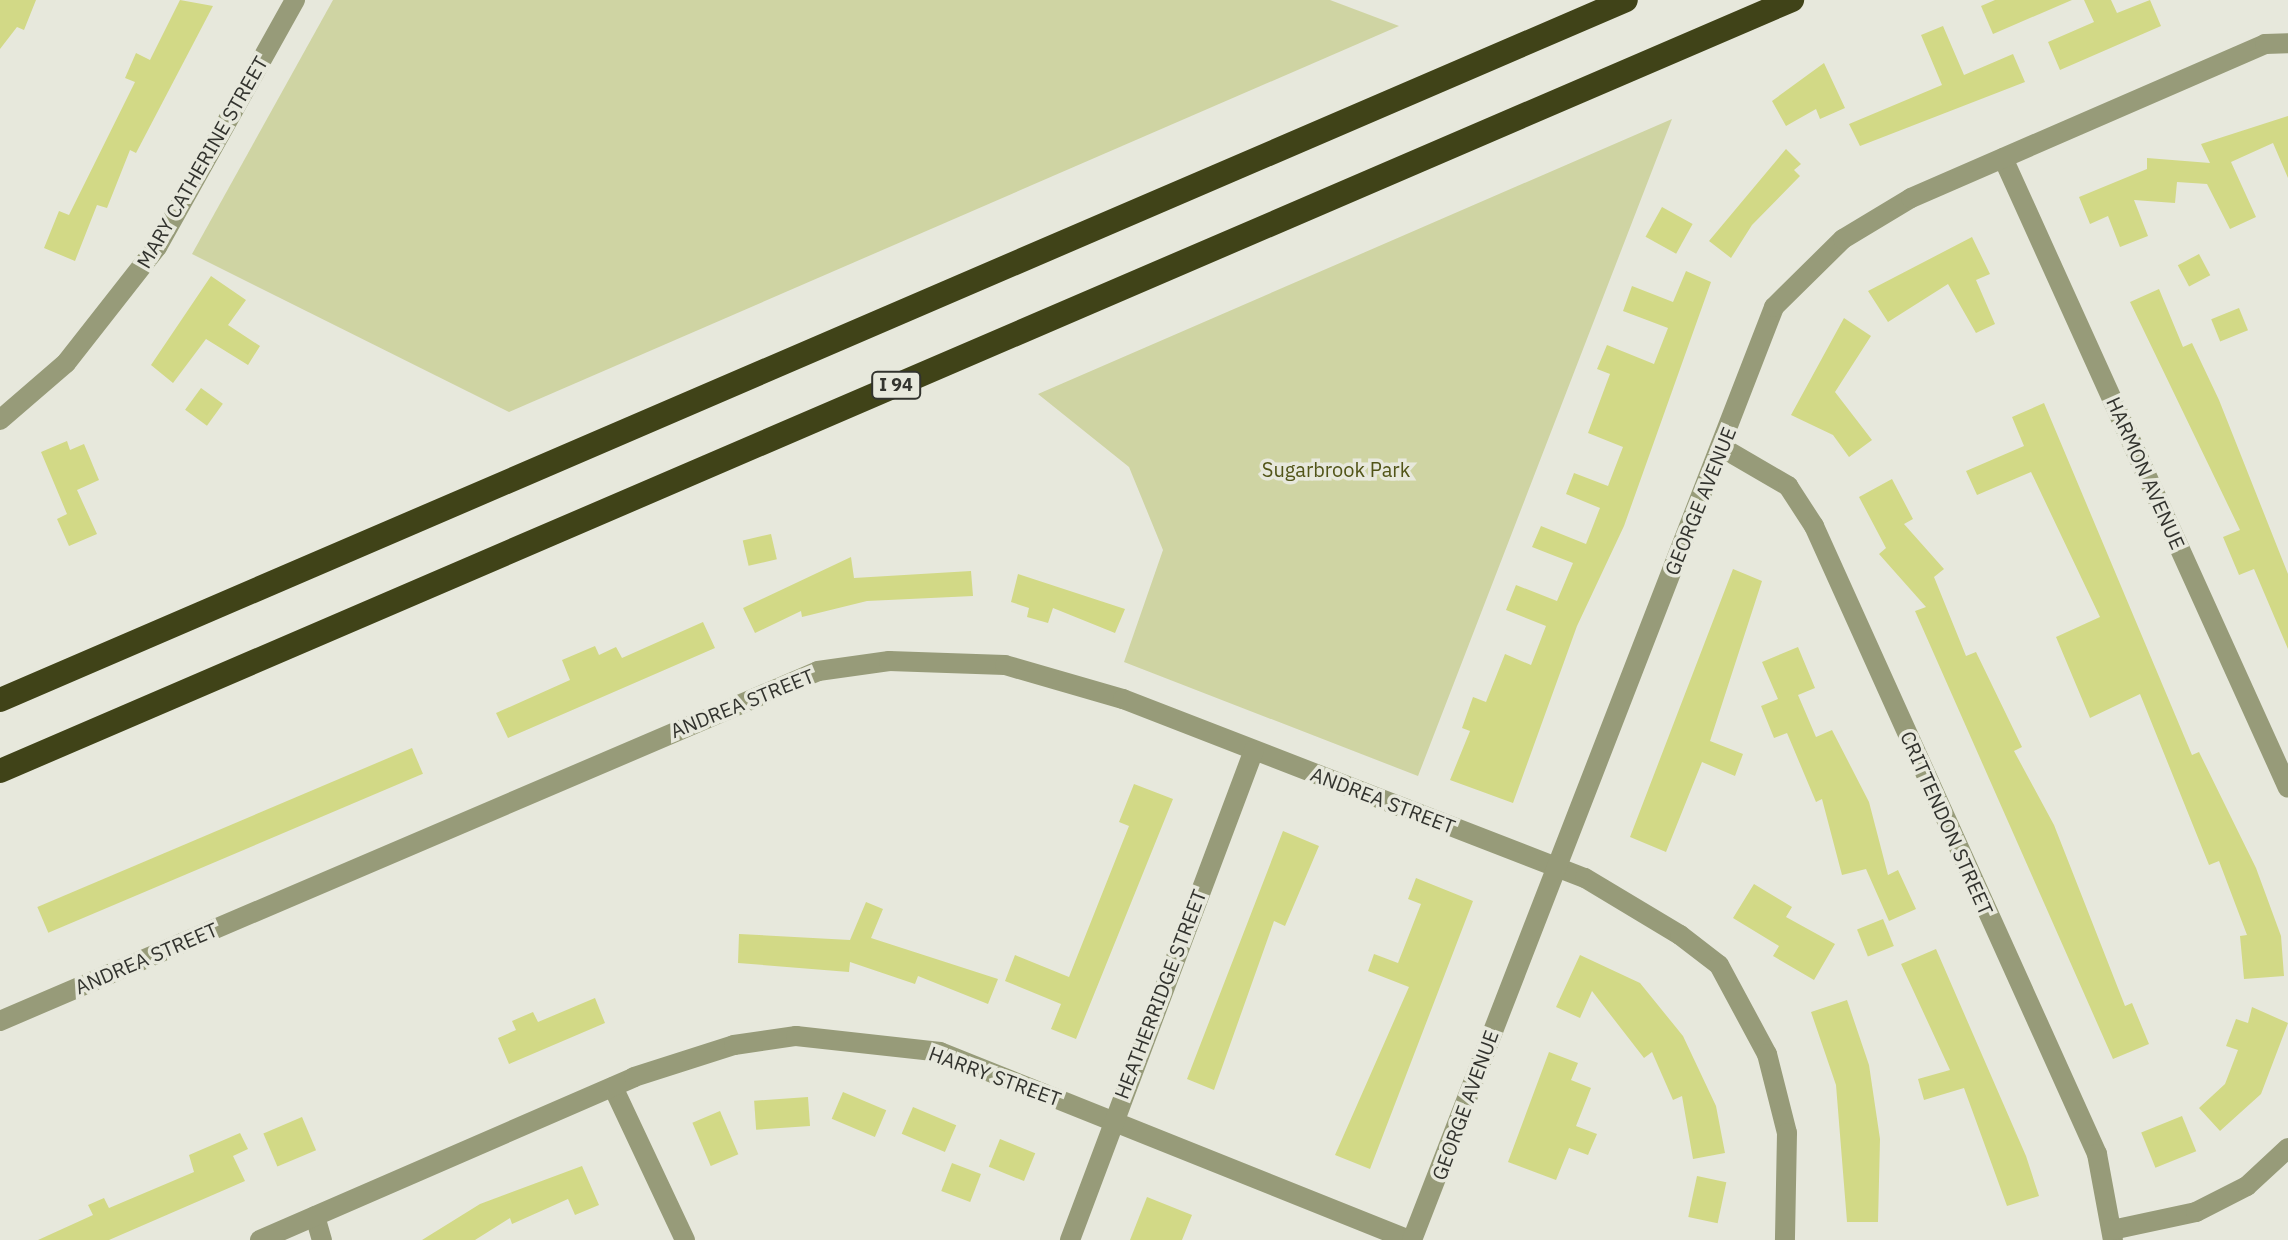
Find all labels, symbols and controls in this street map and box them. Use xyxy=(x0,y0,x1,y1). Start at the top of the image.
street label: MARY CATHERINE STREET xyxy=(131,52,273,272)
road number: I 94 xyxy=(870,371,922,399)
street label: HARMON AVENUE xyxy=(2102,393,2190,553)
street label: GEORGE AVENUE xyxy=(1659,423,1741,579)
park label: Sugarbrook Park xyxy=(1262,457,1410,481)
street label: ANDREA STREET xyxy=(667,663,817,743)
street label: CRITTENDON STREET xyxy=(1896,727,1998,919)
street label: ANDREA STREET xyxy=(1307,761,1459,839)
street label: HEATHERRIDGE STREET xyxy=(1109,886,1211,1102)
street label: ANDREA STREET xyxy=(71,917,221,999)
street label: GEORGE AVENUE xyxy=(1427,1027,1503,1183)
street label: HARRY STREET xyxy=(926,1041,1064,1111)

